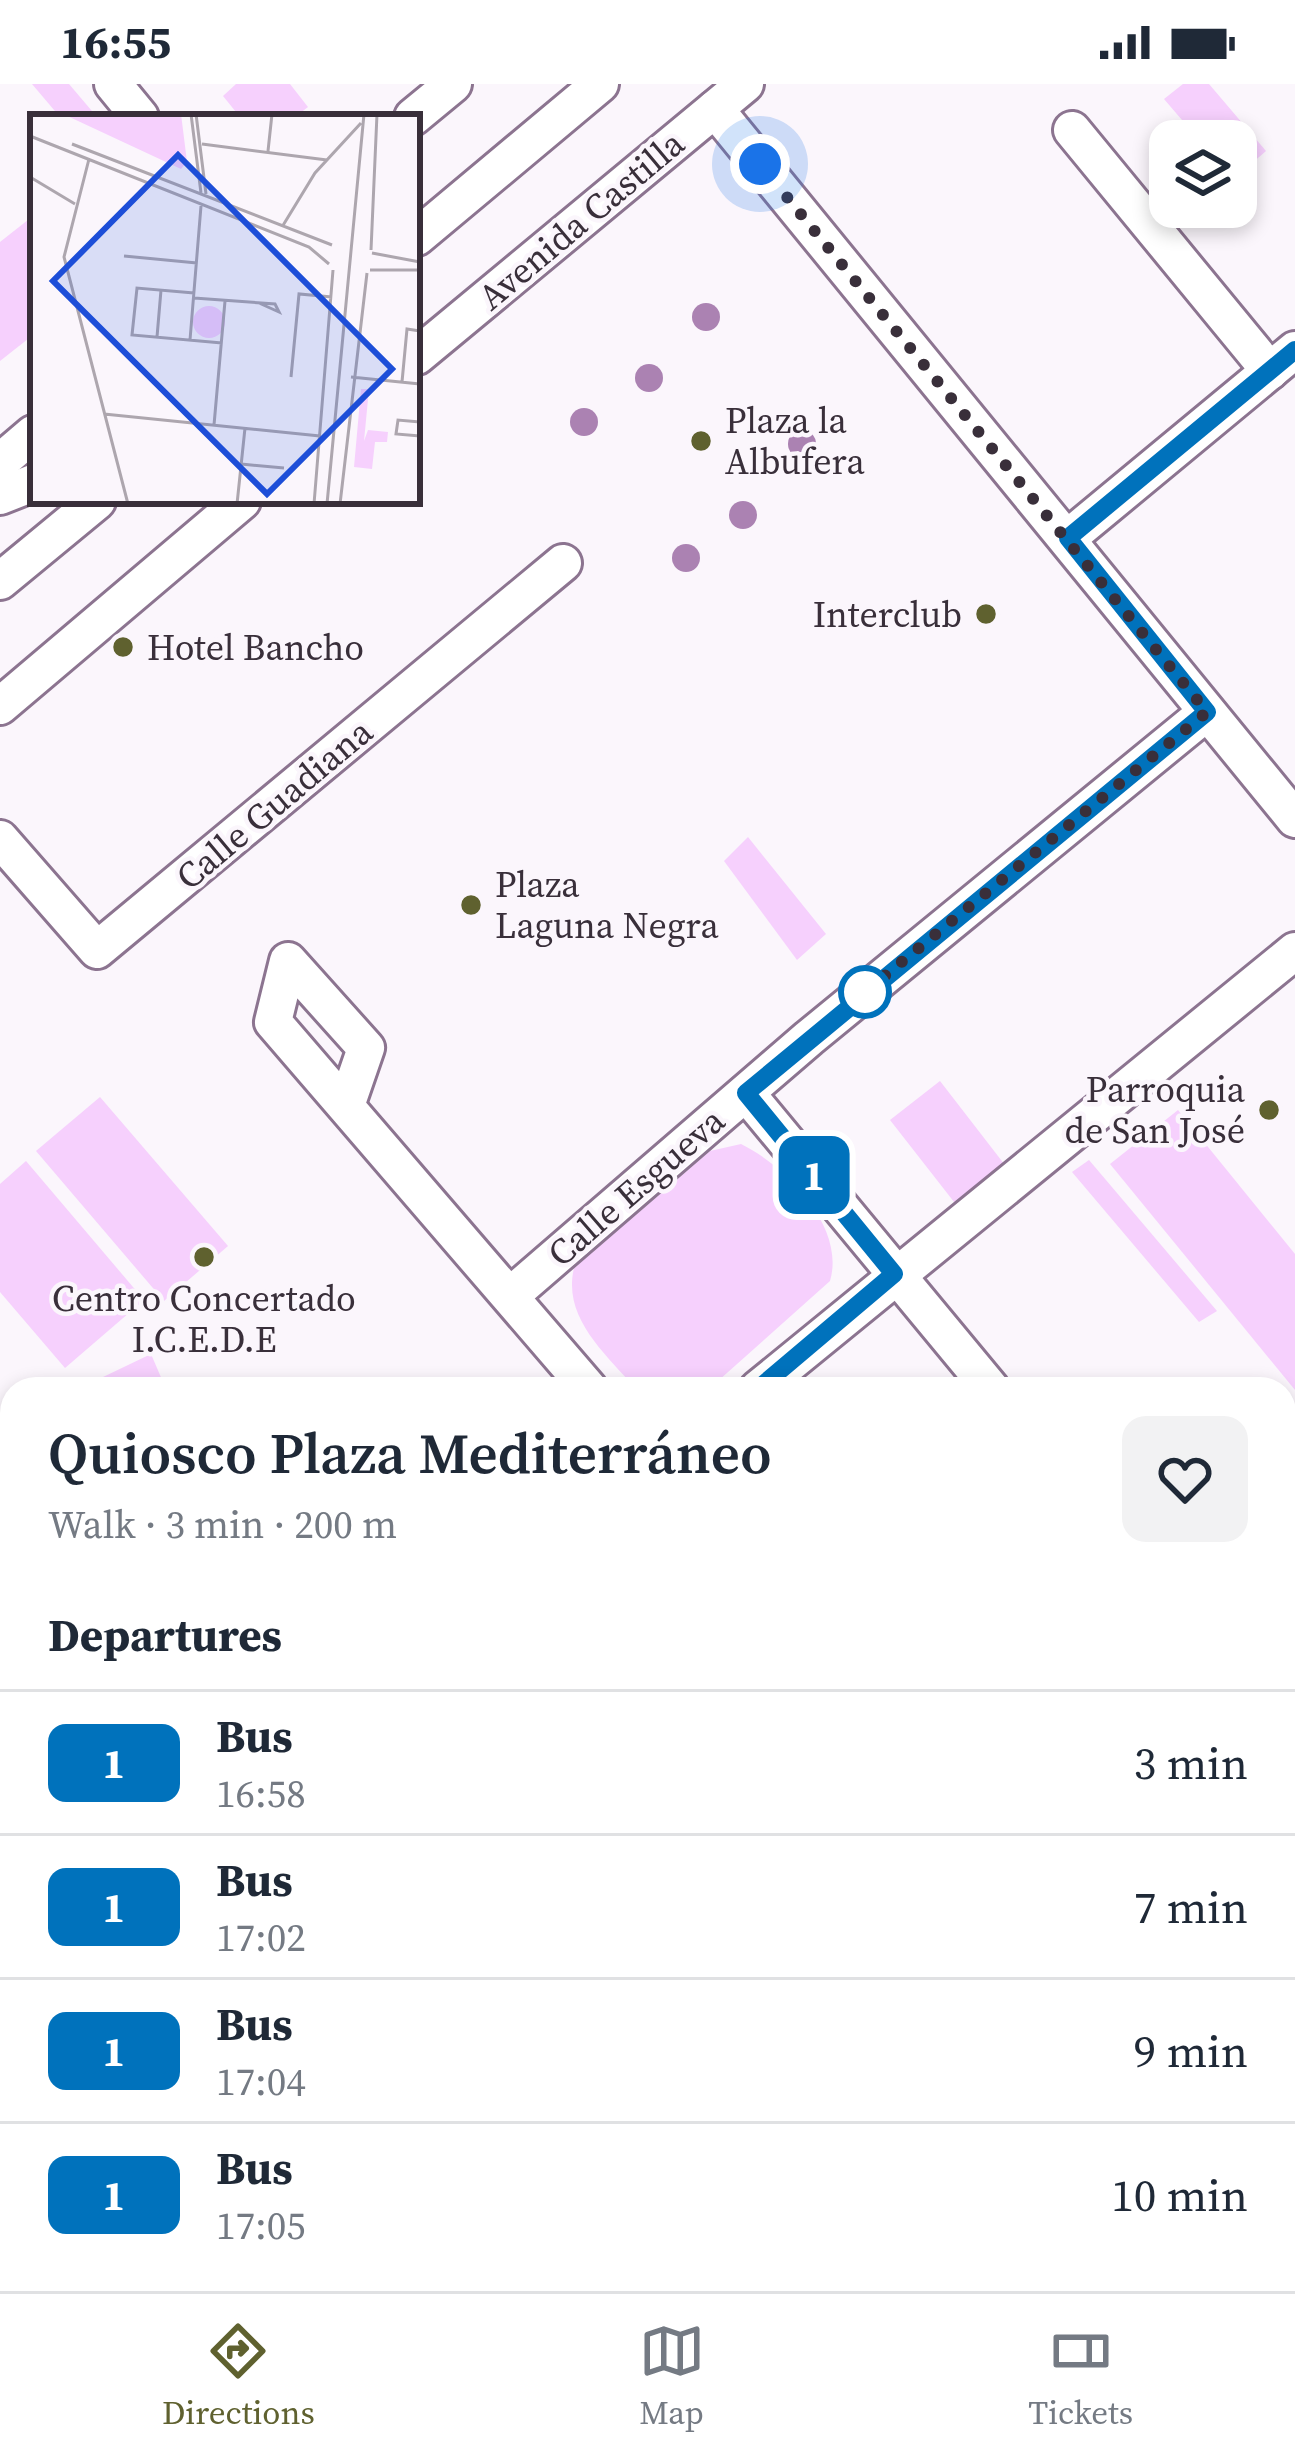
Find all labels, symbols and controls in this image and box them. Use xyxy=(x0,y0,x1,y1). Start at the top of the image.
text: 16:55 xyxy=(60,11,171,73)
inset map xyxy=(30,114,420,504)
street label: Avenida Castilla xyxy=(467,119,695,321)
map controls xyxy=(1149,120,1257,228)
button: layers xyxy=(1149,120,1257,228)
your location xyxy=(730,134,790,194)
place label: Plaza la Albufera xyxy=(725,396,865,486)
marker: Plaza la Albufera xyxy=(688,428,714,454)
place label: Interclub xyxy=(813,590,962,639)
marker: Interclub xyxy=(973,601,999,627)
place label: Hotel Bancho xyxy=(147,623,364,672)
marker: Hotel Bancho xyxy=(110,634,136,660)
street label: Calle Guadiana xyxy=(165,707,383,901)
place label: Plaza Laguna Negra xyxy=(495,860,719,950)
marker: Plaza Laguna Negra xyxy=(458,892,484,918)
unlabelled marker xyxy=(840,967,890,1017)
place label: Parroquia de San José xyxy=(1065,1065,1246,1155)
street label: Calle Esgueva xyxy=(537,1096,736,1278)
marker: Parroquia de San José xyxy=(1256,1097,1282,1123)
line badge: 1 xyxy=(775,1136,853,1214)
text: 1 xyxy=(803,1146,825,1204)
marker: Centro Concertado I.C.E.D.E xyxy=(191,1244,217,1270)
place label: Centro Concertado I.C.E.D.E xyxy=(52,1274,356,1364)
text: Quiosco Plaza Mediterráneo xyxy=(48,1414,772,1492)
button: heart xyxy=(1122,1416,1248,1542)
text: Walk · 3 min · 200 m xyxy=(48,1498,397,1551)
text: Departures xyxy=(48,1604,282,1666)
text: Bus xyxy=(216,1705,293,1767)
text: 3 min xyxy=(1134,1732,1248,1794)
text: 1 xyxy=(103,1734,125,1792)
text: 16:58 xyxy=(216,1767,306,1820)
text: Bus xyxy=(216,1849,293,1911)
text: 7 min xyxy=(1134,1876,1248,1938)
text: 1 xyxy=(103,1878,125,1936)
text: 17:02 xyxy=(216,1911,306,1964)
text: Bus xyxy=(216,1993,293,2055)
text: 9 min xyxy=(1134,2020,1248,2082)
text: 1 xyxy=(103,2022,125,2080)
text: 17:04 xyxy=(216,2055,306,2108)
text: Bus xyxy=(216,2137,293,2199)
text: 10 min xyxy=(1111,2164,1248,2226)
text: 1 xyxy=(103,2166,125,2224)
text: 17:05 xyxy=(216,2199,306,2252)
tab: Directions xyxy=(162,2318,315,2435)
tab: Map xyxy=(639,2318,705,2435)
tab: Tickets xyxy=(1028,2318,1133,2435)

